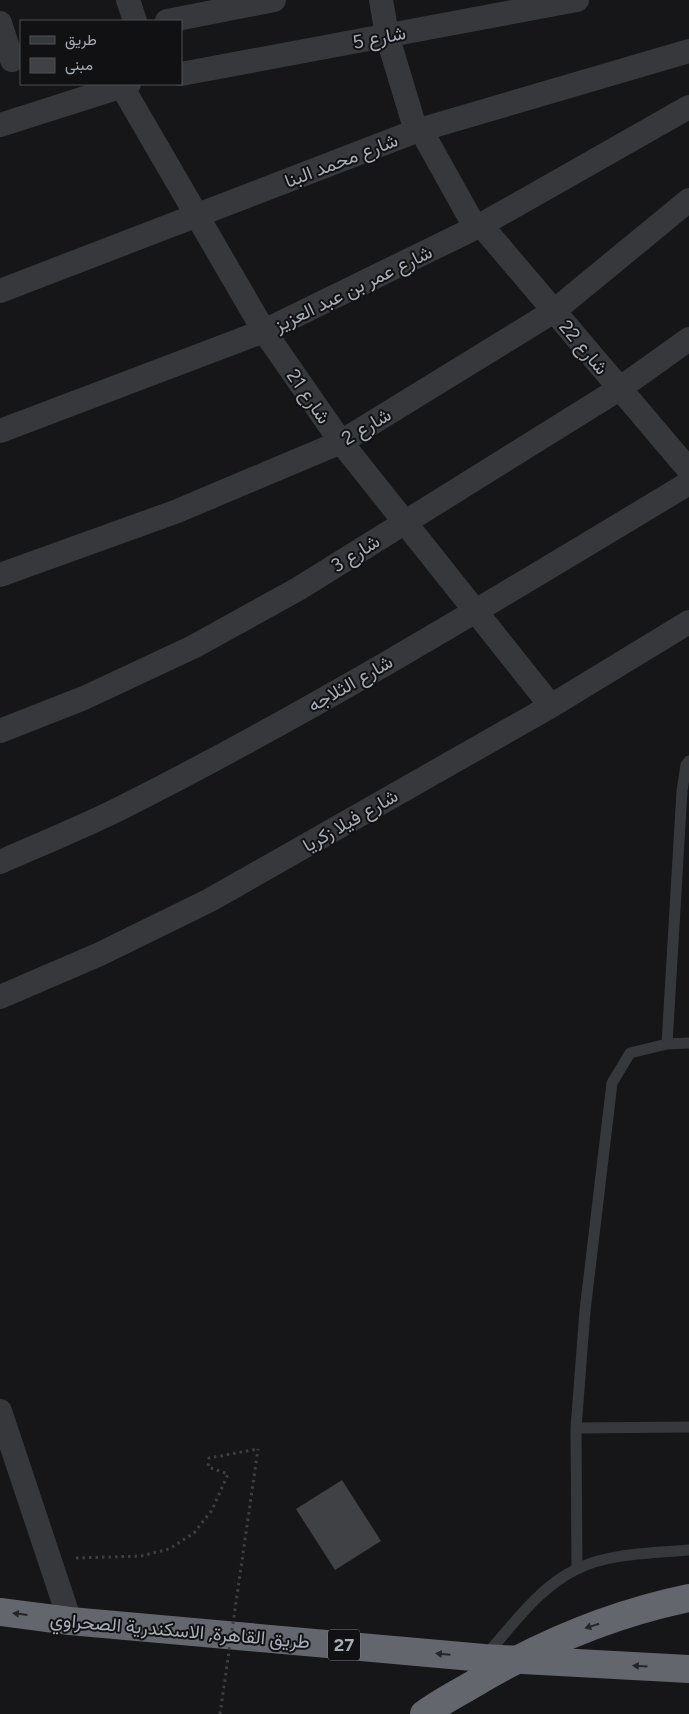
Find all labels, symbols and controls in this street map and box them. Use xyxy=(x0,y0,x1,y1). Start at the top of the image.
legend xyxy=(20,20,182,85)
street label: شارع 5 xyxy=(350,21,408,55)
text: طريق xyxy=(65,31,97,50)
text: مبنى xyxy=(65,56,93,75)
street label: شارع محمد البنا xyxy=(281,128,401,194)
street label: شارع عمر بن عبد العزيز xyxy=(270,240,436,338)
street label: شارع 22 xyxy=(553,315,613,380)
street label: شارع 21 xyxy=(281,365,336,429)
street label: شارع 2 xyxy=(337,403,396,451)
street label: شارع 3 xyxy=(327,530,384,578)
street label: شارع الثلاجه xyxy=(304,650,397,718)
street label: شارع فيلا زكريا xyxy=(299,784,402,858)
street label: طريق القاهرة, الاسكندرية الصحراوي xyxy=(49,1608,311,1657)
one-way arrow xyxy=(12,1610,28,1618)
one-way arrow xyxy=(584,1623,599,1631)
road number: 27 xyxy=(328,1630,360,1660)
one-way arrow xyxy=(435,1650,451,1658)
one-way arrow xyxy=(632,1662,648,1670)

